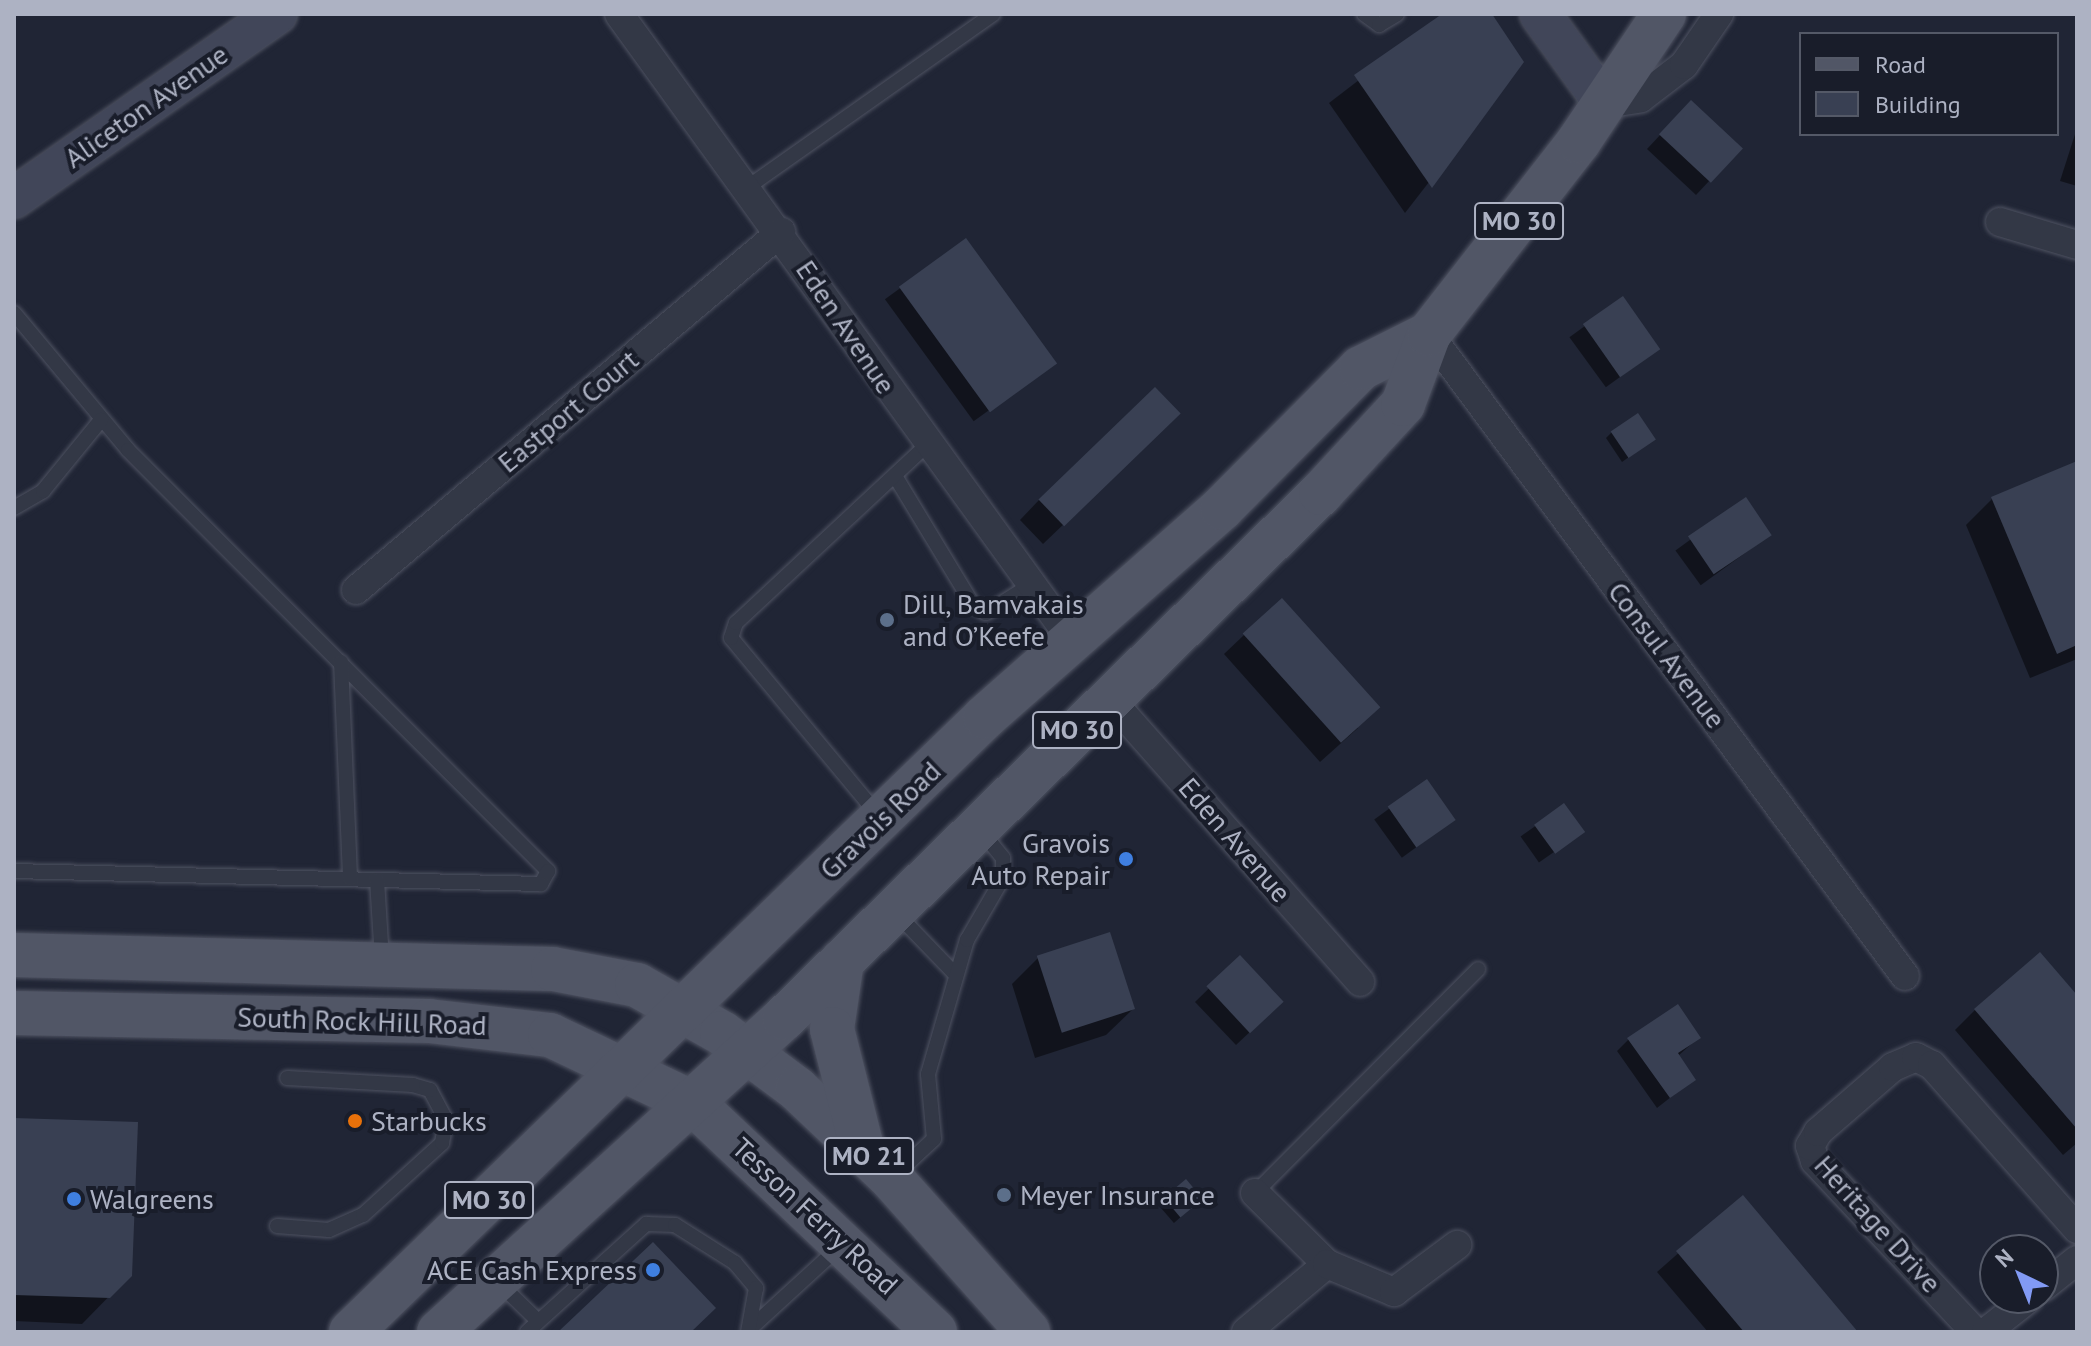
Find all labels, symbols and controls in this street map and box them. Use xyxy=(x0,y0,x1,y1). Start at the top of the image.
legend xyxy=(1799,32,2059,136)
street label: Aliceton Avenue xyxy=(57,37,235,175)
text: Road xyxy=(1875,49,1926,80)
text: Building xyxy=(1875,89,1961,120)
road number: MO 30 xyxy=(1473,199,1565,243)
street label: Eden Avenue xyxy=(789,254,903,400)
street label: Eastport Court xyxy=(491,343,645,479)
street label: Consul Avenue xyxy=(1601,575,1733,735)
place label: Dill, Bamvakais and O’Keefe xyxy=(903,587,1086,653)
marker: Dill, Bamvakais and O’Keefe xyxy=(878,611,896,629)
road number: MO 30 xyxy=(1031,708,1123,752)
street label: Gravois Road xyxy=(813,754,947,886)
street label: Eden Avenue xyxy=(1172,771,1298,909)
place label: Gravois Auto Repair xyxy=(971,826,1110,892)
marker: Gravois Auto Repair xyxy=(1117,850,1135,868)
street label: South Rock Hill Road xyxy=(236,1000,488,1042)
place label: Starbucks xyxy=(371,1104,487,1138)
marker: Starbucks xyxy=(346,1112,364,1130)
street label: Tesson Ferry Road xyxy=(725,1130,905,1302)
road number: MO 21 xyxy=(823,1134,915,1178)
street label: Heritage Drive xyxy=(1808,1149,1948,1299)
road number: MO 30 xyxy=(443,1178,535,1222)
place label: Meyer Insurance xyxy=(1020,1178,1215,1212)
place label: Walgreens xyxy=(90,1182,214,1216)
marker: Meyer Insurance xyxy=(995,1186,1013,1204)
marker: Walgreens xyxy=(65,1190,83,1208)
north arrow xyxy=(1979,1234,2059,1314)
text: N xyxy=(1989,1243,2019,1273)
place label: ACE Cash Express xyxy=(427,1253,637,1287)
marker: ACE Cash Express xyxy=(644,1261,662,1279)

